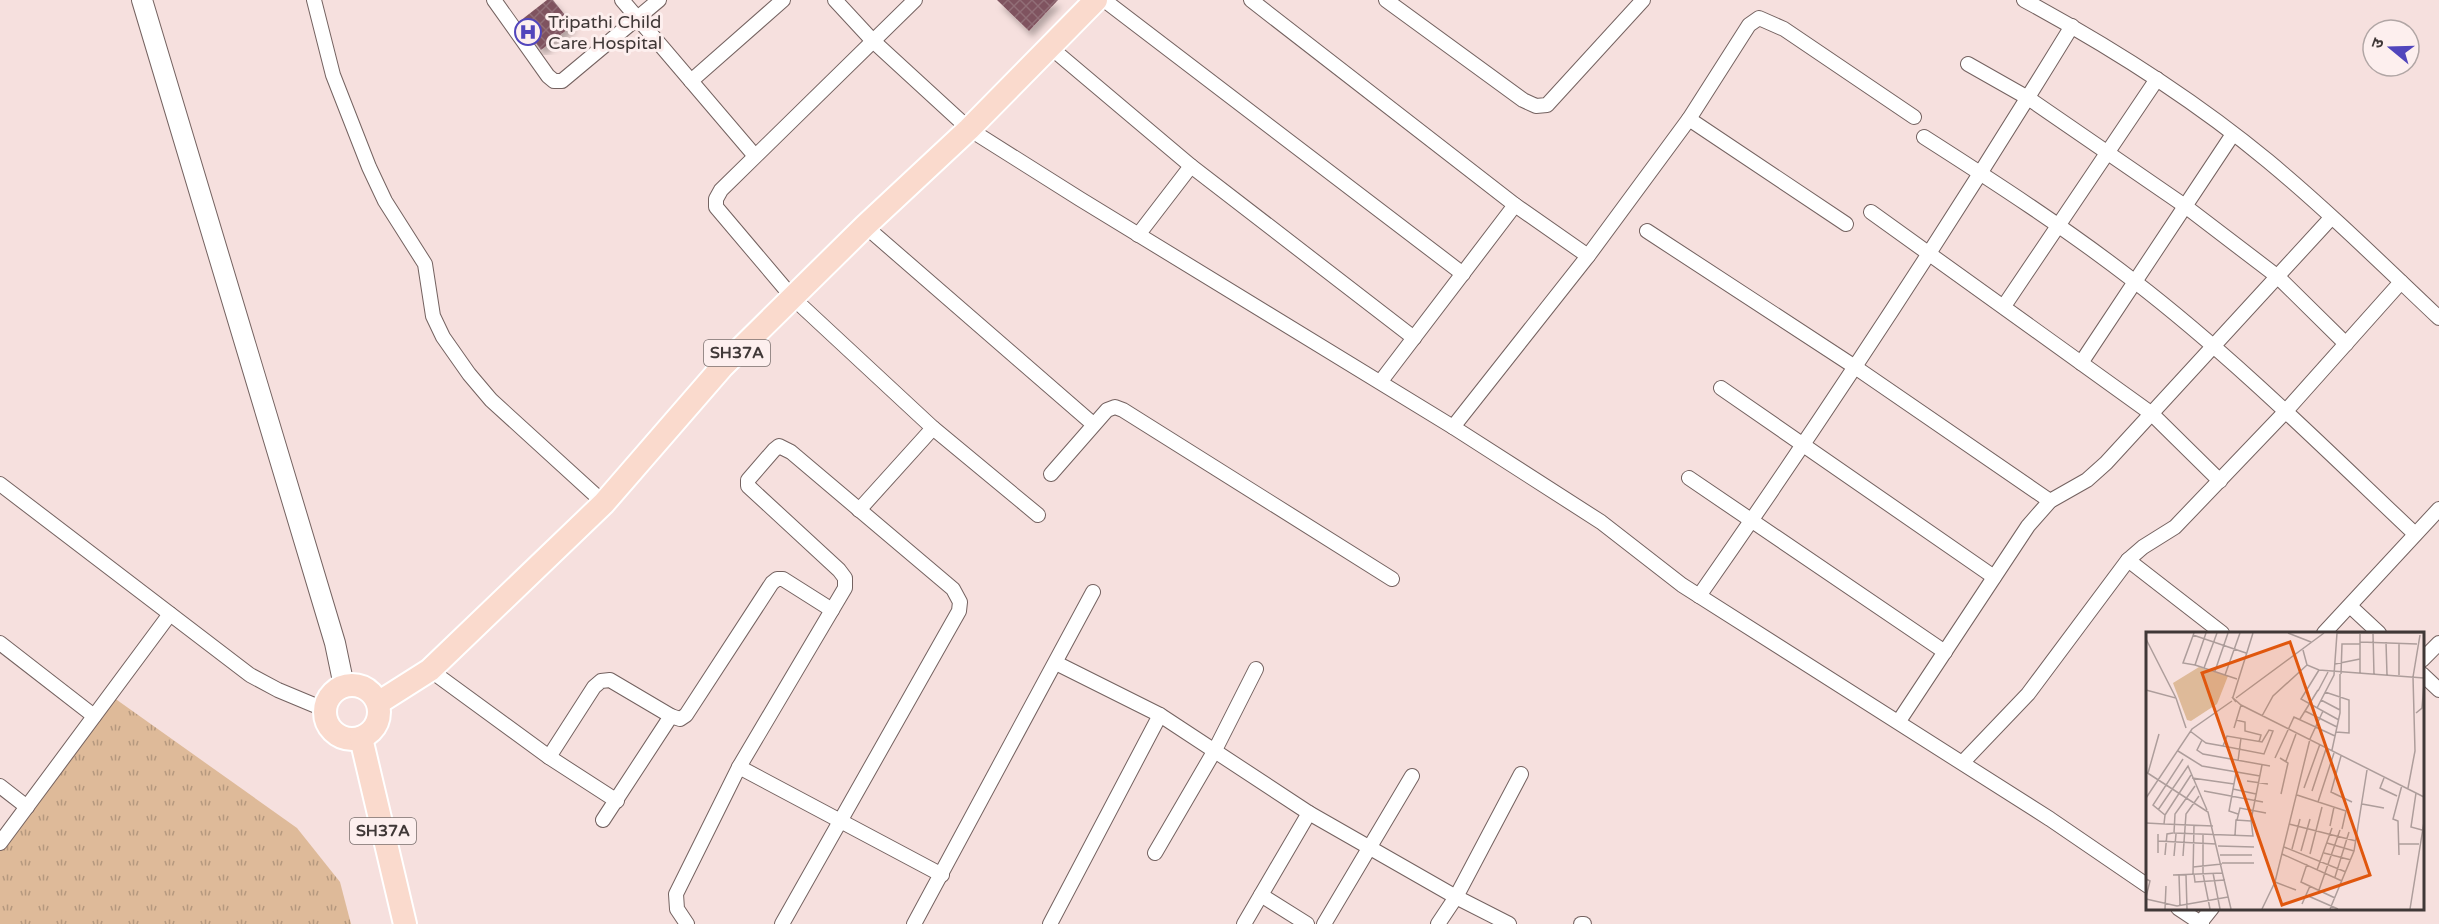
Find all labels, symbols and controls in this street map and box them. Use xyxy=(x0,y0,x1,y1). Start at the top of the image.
place label: Tripathi Child Care Hospital xyxy=(548,11,662,54)
hospital icon: Tripathi Child Care Hospital xyxy=(513,17,543,47)
north arrow xyxy=(2361,18,2421,78)
text: उ xyxy=(2367,35,2389,51)
road number: SH37A xyxy=(704,340,770,366)
inset map xyxy=(2146,632,2424,909)
road number: SH37A xyxy=(350,818,416,844)

